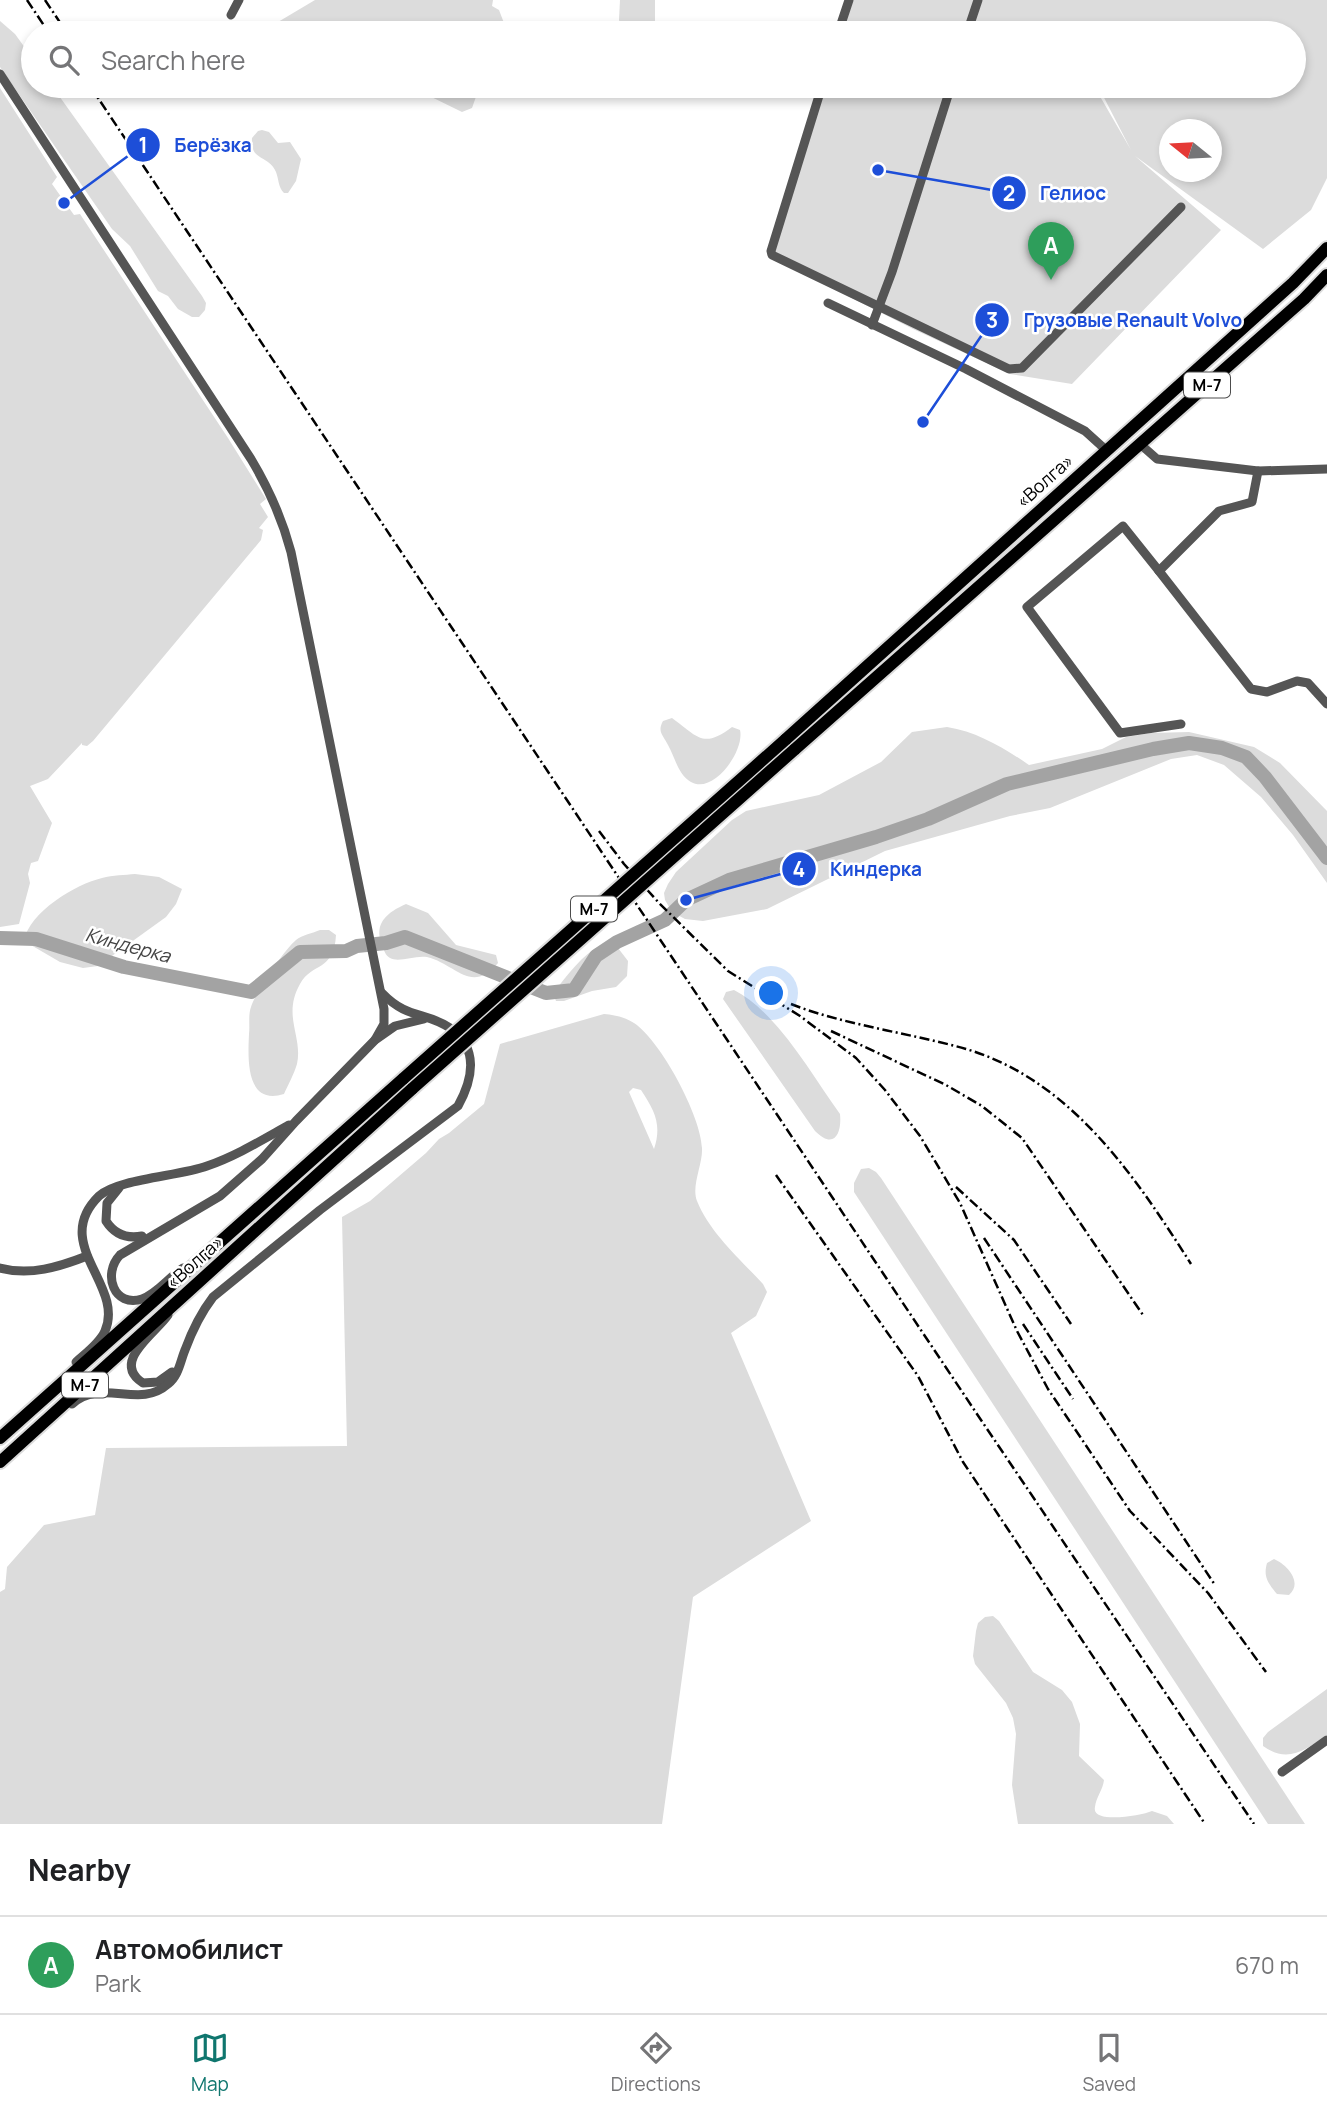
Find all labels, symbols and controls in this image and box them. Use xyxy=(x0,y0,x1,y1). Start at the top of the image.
search box xyxy=(21,21,1306,98)
icon: search xyxy=(45,41,83,79)
text: Search here xyxy=(101,42,246,78)
north arrow xyxy=(1159,119,1222,182)
callout: Берёзка xyxy=(125,125,265,165)
text: 1 xyxy=(138,131,148,159)
text: Берёзка xyxy=(174,132,252,158)
callout: Гелиос xyxy=(991,173,1120,213)
text: 2 xyxy=(1003,179,1015,207)
text: Гелиос xyxy=(1040,180,1106,206)
pin: A xyxy=(1028,222,1074,280)
callout: Грузовые Renault Volvo xyxy=(974,300,1256,340)
text: 3 xyxy=(986,306,998,334)
text: Грузовые Renault Volvo xyxy=(1024,307,1242,333)
road number: М-7 xyxy=(1184,372,1230,398)
street label: «Волга» xyxy=(1011,448,1078,512)
callout: Киндерка xyxy=(781,849,936,889)
text: 4 xyxy=(793,855,805,883)
text: Киндерка xyxy=(830,856,922,882)
road number: М-7 xyxy=(571,897,617,922)
water label: Киндерка xyxy=(83,921,175,969)
your location xyxy=(754,976,788,1010)
street label: «Волга» xyxy=(161,1229,228,1293)
road number: М-7 xyxy=(62,1372,108,1398)
text: Nearby xyxy=(28,1849,131,1890)
text: Автомобилист xyxy=(95,1931,283,1967)
text: A xyxy=(43,1949,59,1981)
text: 670 m xyxy=(1235,1949,1299,1981)
text: Park xyxy=(95,1967,141,1999)
tab: Map xyxy=(191,2029,229,2097)
tab: Directions xyxy=(611,2029,701,2097)
tab: Saved xyxy=(1083,2029,1136,2097)

